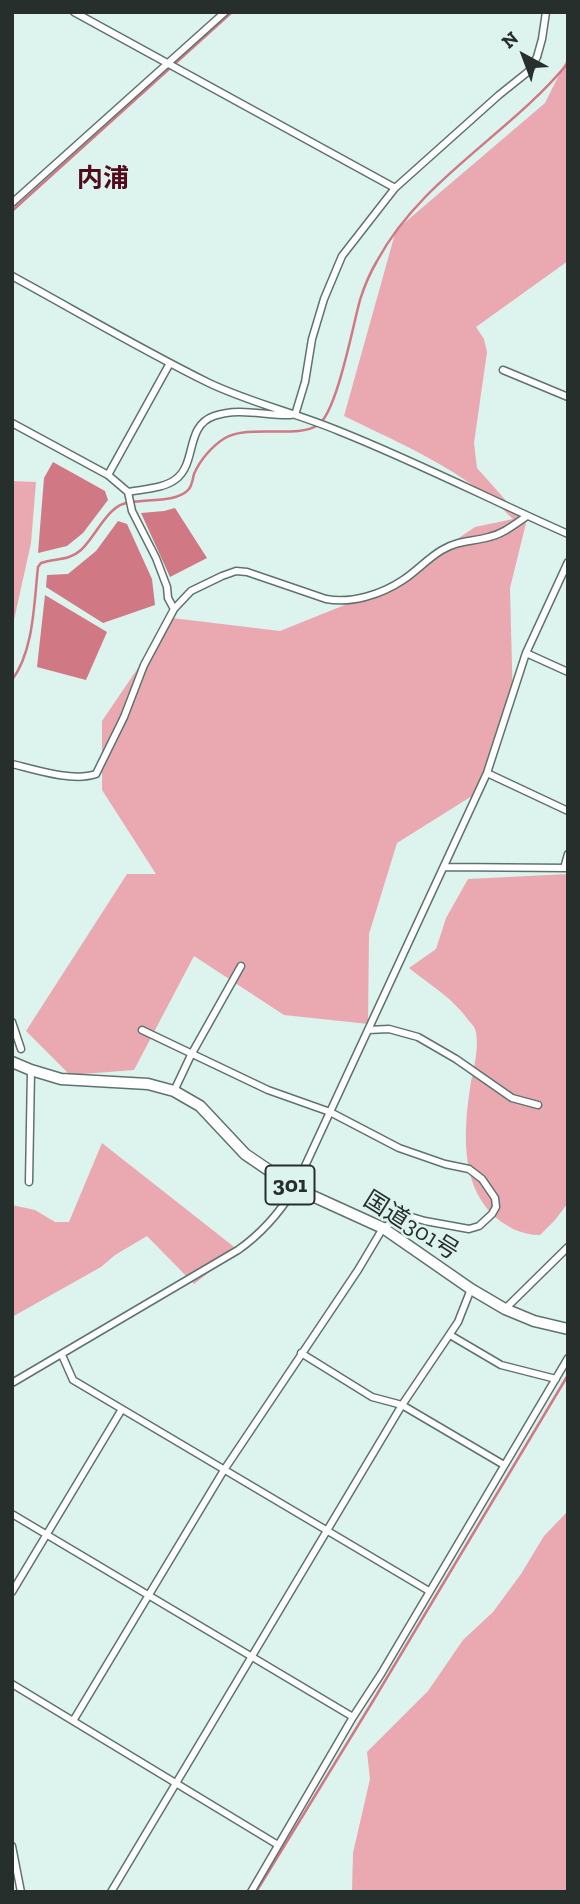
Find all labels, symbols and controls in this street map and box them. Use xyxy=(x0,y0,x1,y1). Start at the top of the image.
north arrow xyxy=(489,21,559,91)
text: N xyxy=(497,26,523,53)
district label: 内浦 xyxy=(77,164,129,196)
road number: 301 xyxy=(266,1166,314,1204)
street label: 国道301号 xyxy=(358,1185,464,1267)

